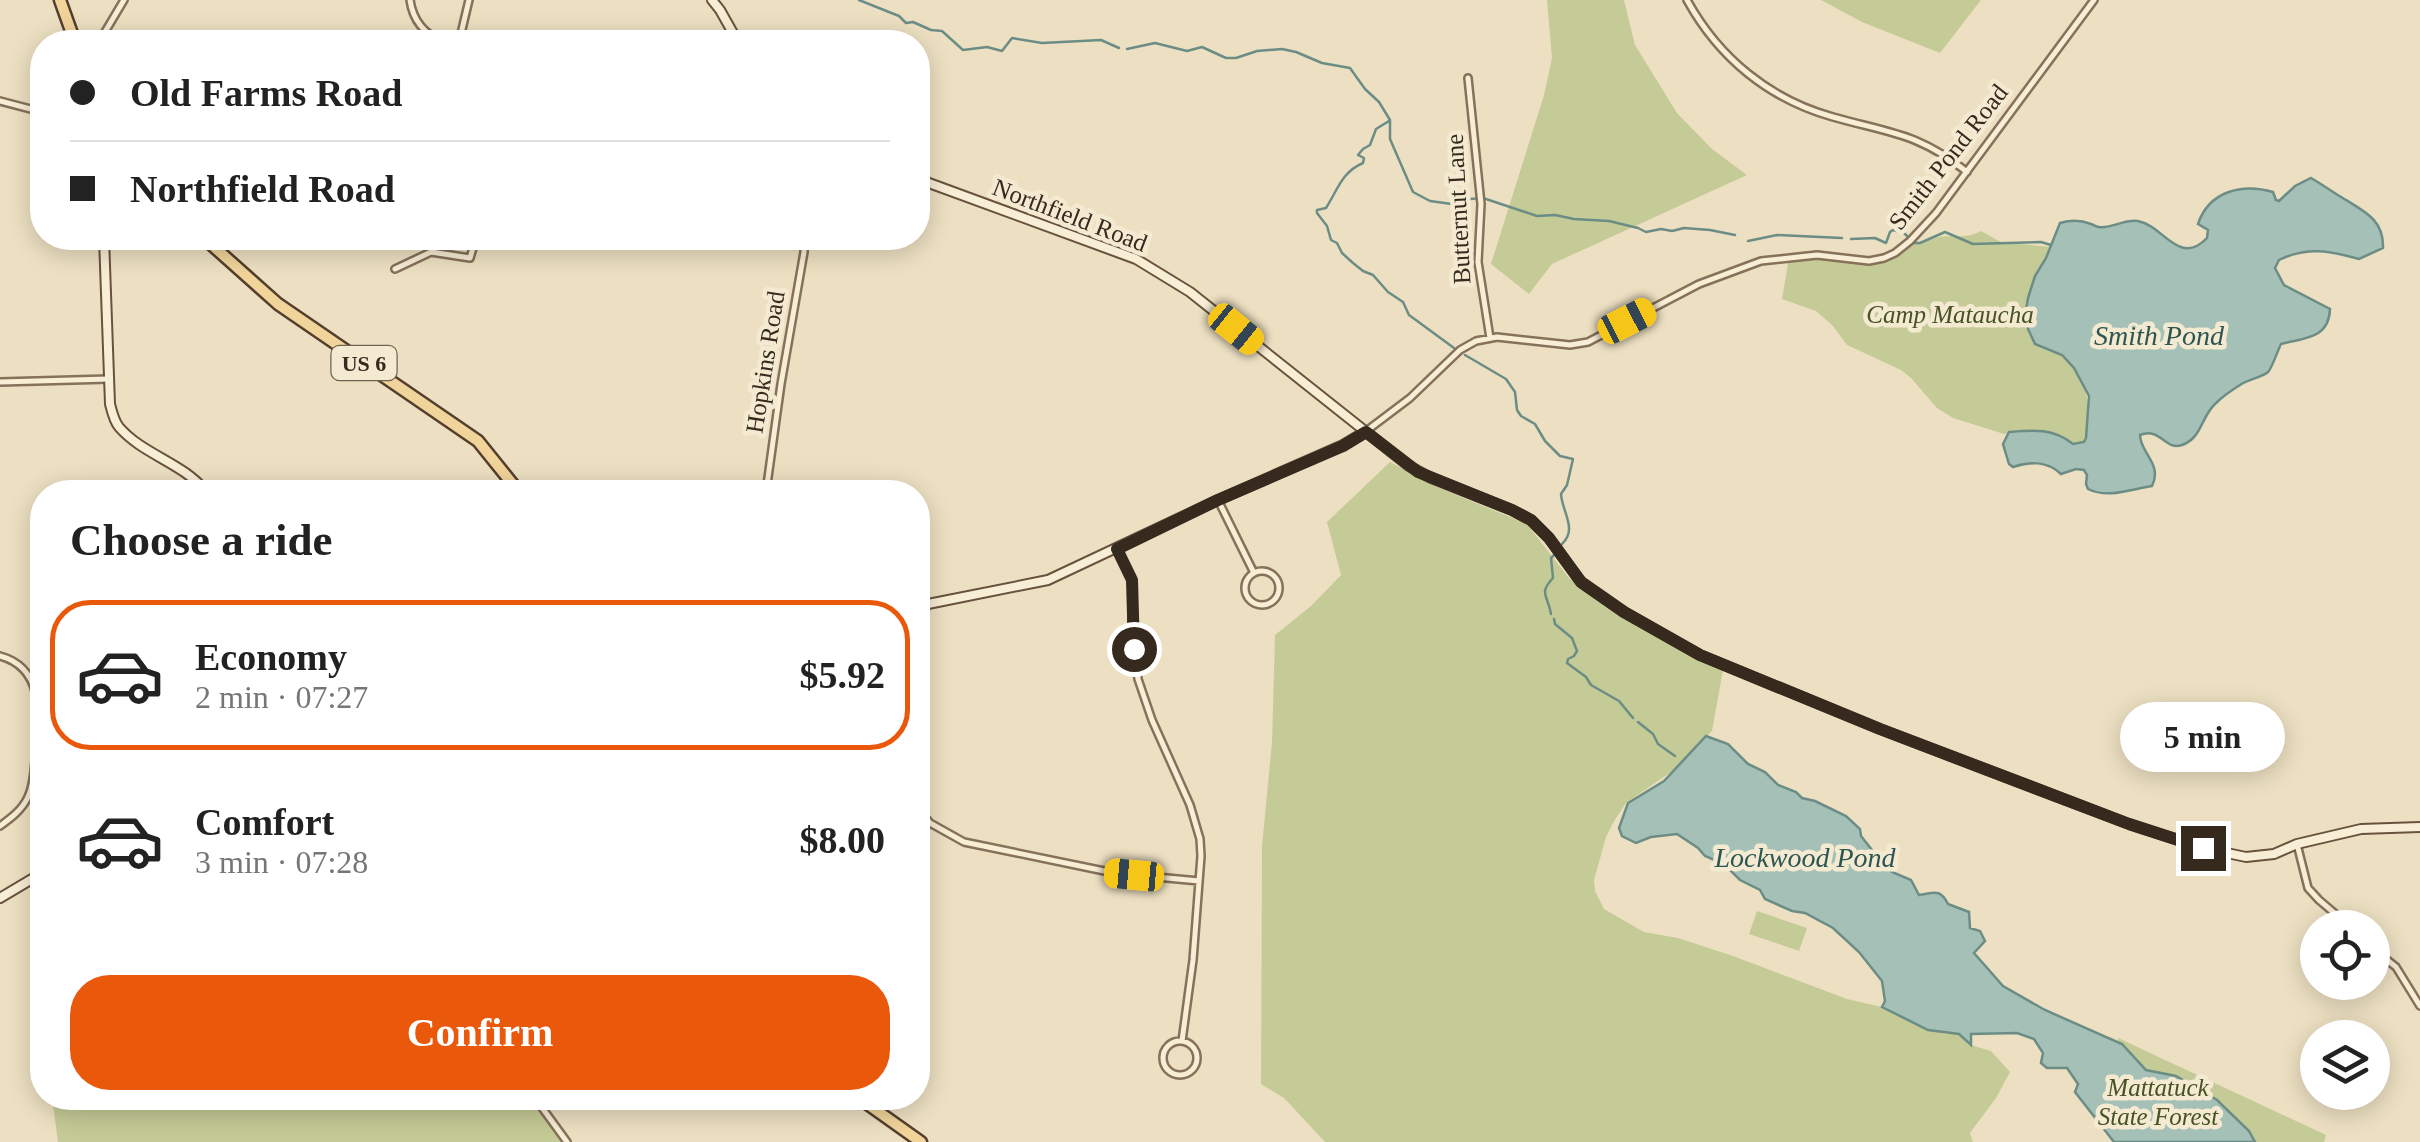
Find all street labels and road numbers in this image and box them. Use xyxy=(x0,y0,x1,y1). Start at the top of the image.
street label: Smith Pond Road xyxy=(1883,79,2013,235)
street label: Butternut Lane xyxy=(1441,133,1475,285)
street label: Northfield Road xyxy=(989,173,1151,257)
street label: Hopkins Road xyxy=(740,288,790,435)
road number: US 6 xyxy=(332,346,396,380)

